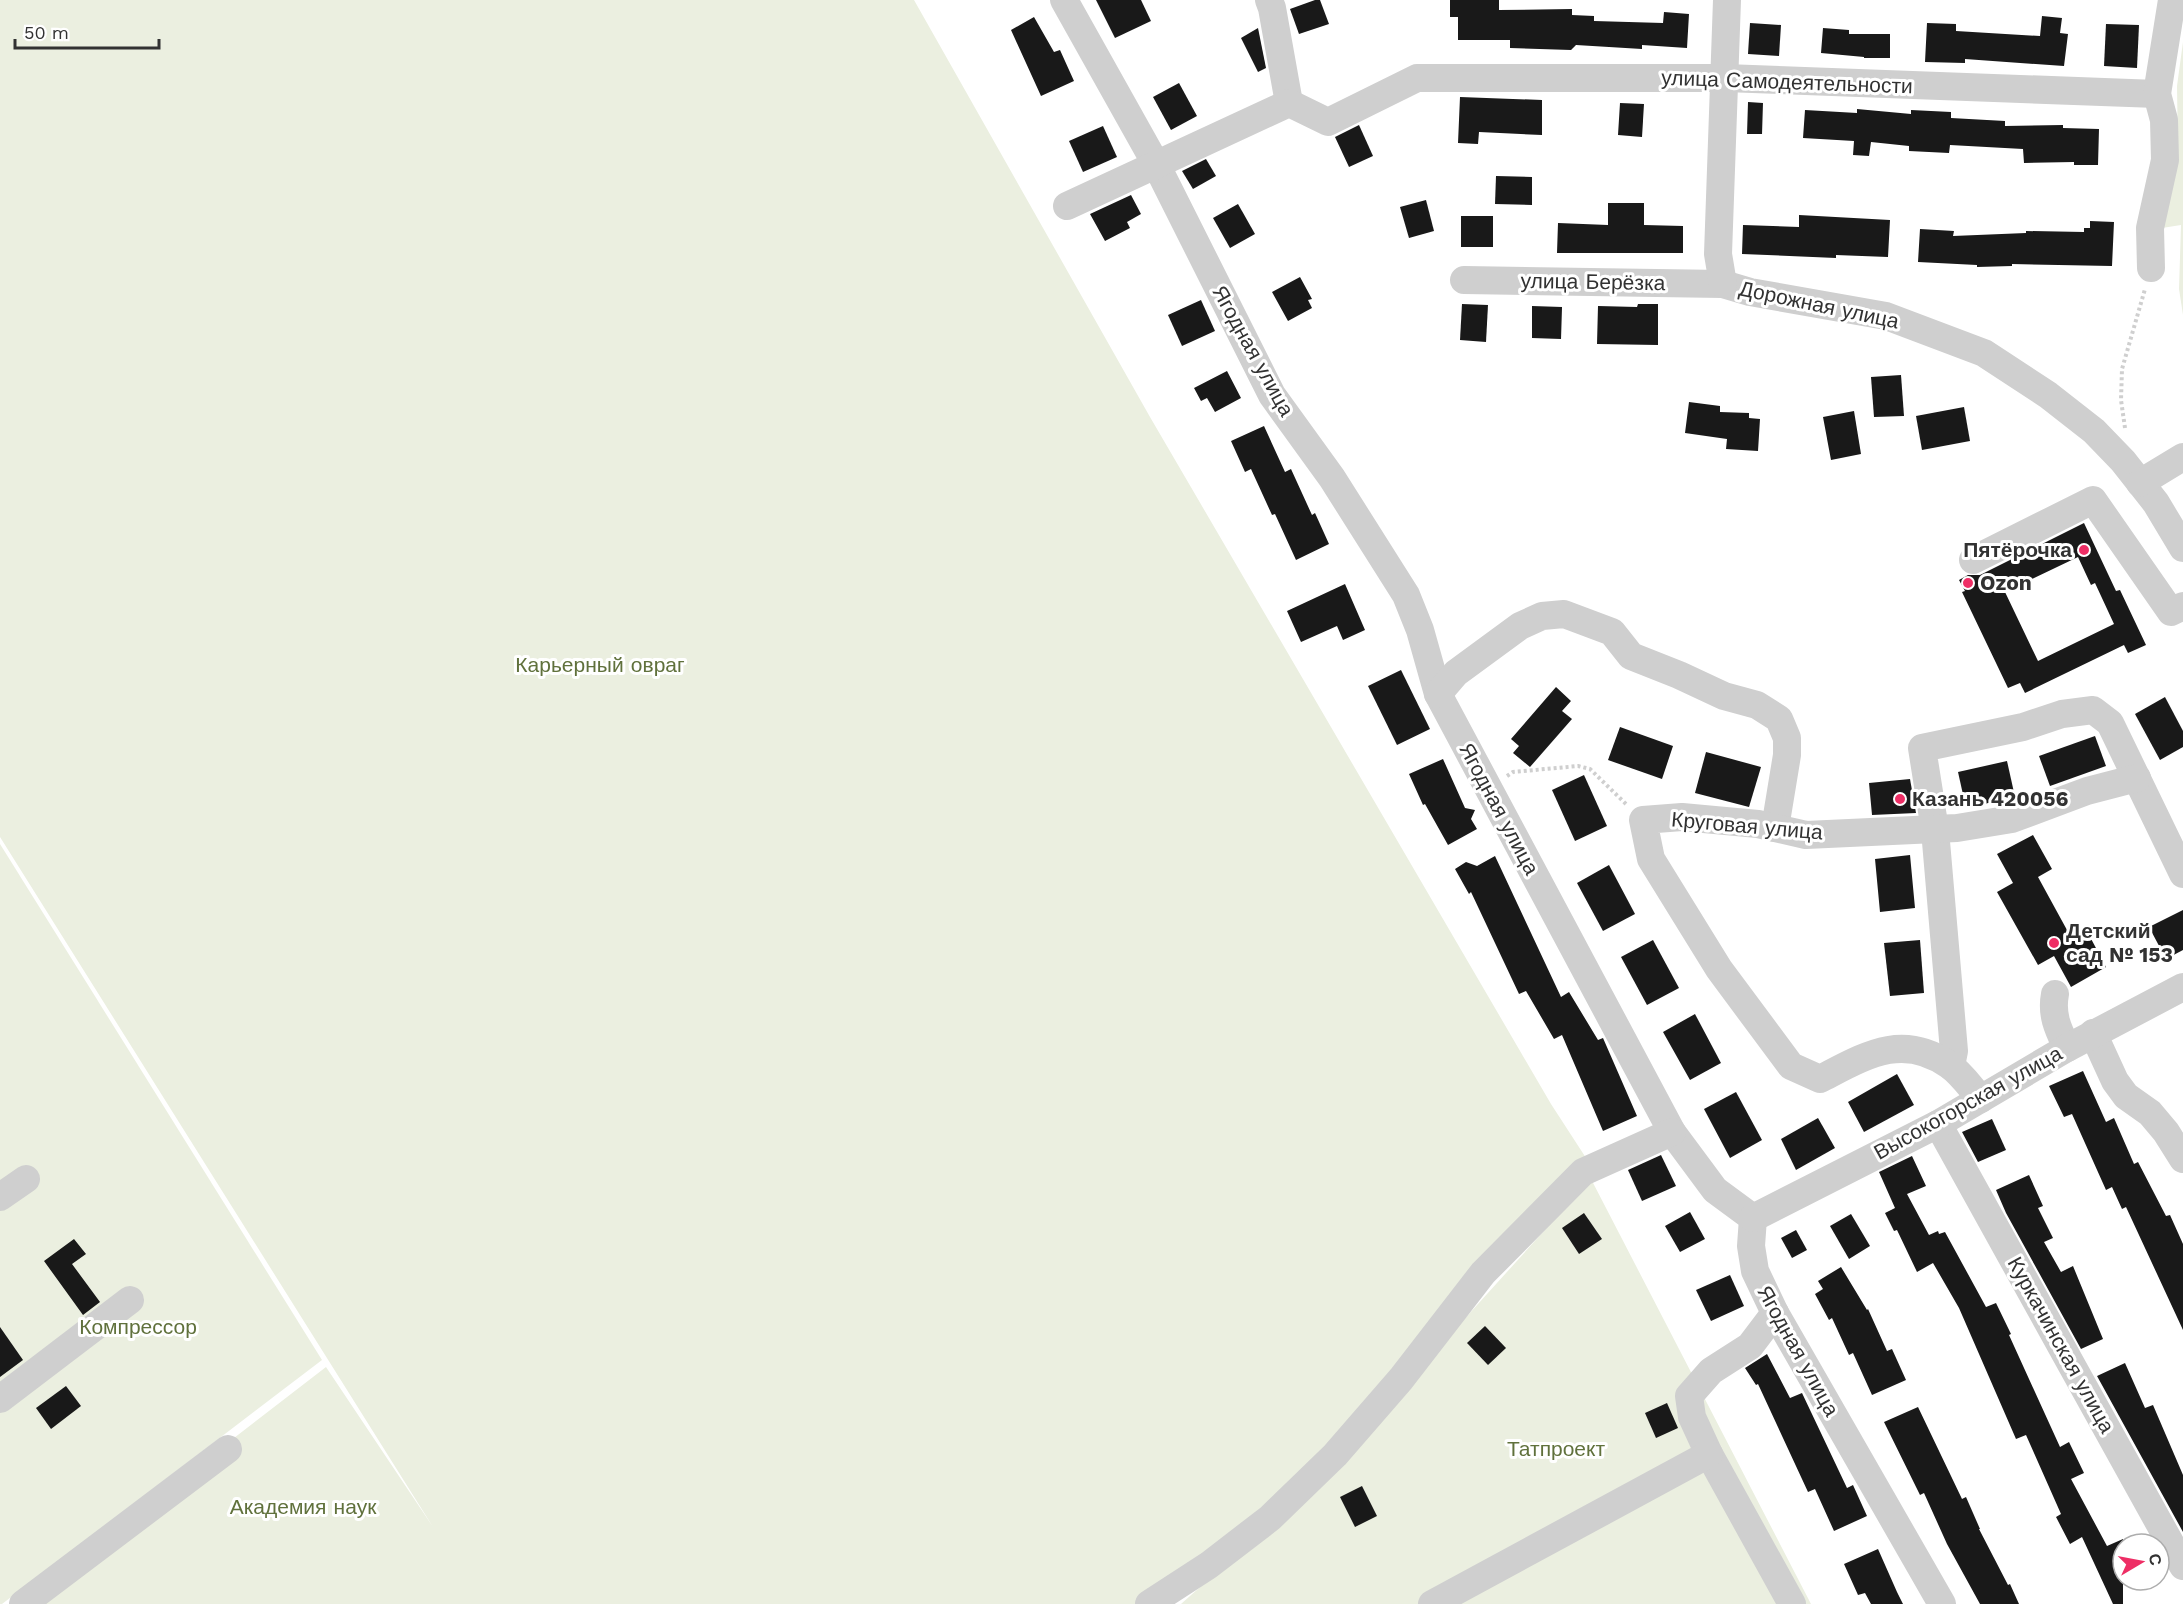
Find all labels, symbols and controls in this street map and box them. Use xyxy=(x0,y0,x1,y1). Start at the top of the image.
scale bar xyxy=(15,12,159,50)
text: 50 m xyxy=(24,22,69,43)
street label: улица Самодеятельности xyxy=(1661,65,1913,98)
street label: улица Берёзка xyxy=(1520,268,1666,295)
street label: Дорожная улица xyxy=(1737,275,1902,334)
street label: Ягодная улица xyxy=(1207,281,1300,421)
place label: Пятёрочка xyxy=(1963,537,2072,562)
marker: Пятёрочка xyxy=(2077,543,2091,557)
place label: Ozon xyxy=(1980,570,2032,595)
marker: Ozon xyxy=(1961,576,1975,590)
park label: Карьерный овраг xyxy=(515,652,685,677)
street label: Ягодная улица xyxy=(1454,739,1545,879)
place label: Казань 420056 xyxy=(1912,786,2068,811)
marker: Казань 420056 xyxy=(1893,792,1907,806)
street label: Круговая улица xyxy=(1670,806,1824,845)
place label: Детский сад № 153 xyxy=(2066,918,2173,967)
marker: Детский сад № 153 xyxy=(2047,936,2061,950)
street label: Высокогорская улица xyxy=(1869,1040,2066,1165)
street label: Куркачинская улица xyxy=(2003,1252,2120,1437)
street label: Ягодная улица xyxy=(1752,1281,1845,1421)
park label: Компрессор xyxy=(79,1314,197,1339)
park label: Татпроект xyxy=(1507,1436,1605,1461)
park label: Академия наук xyxy=(230,1494,377,1519)
north arrow xyxy=(2111,1532,2171,1592)
text: С xyxy=(2145,1552,2166,1567)

